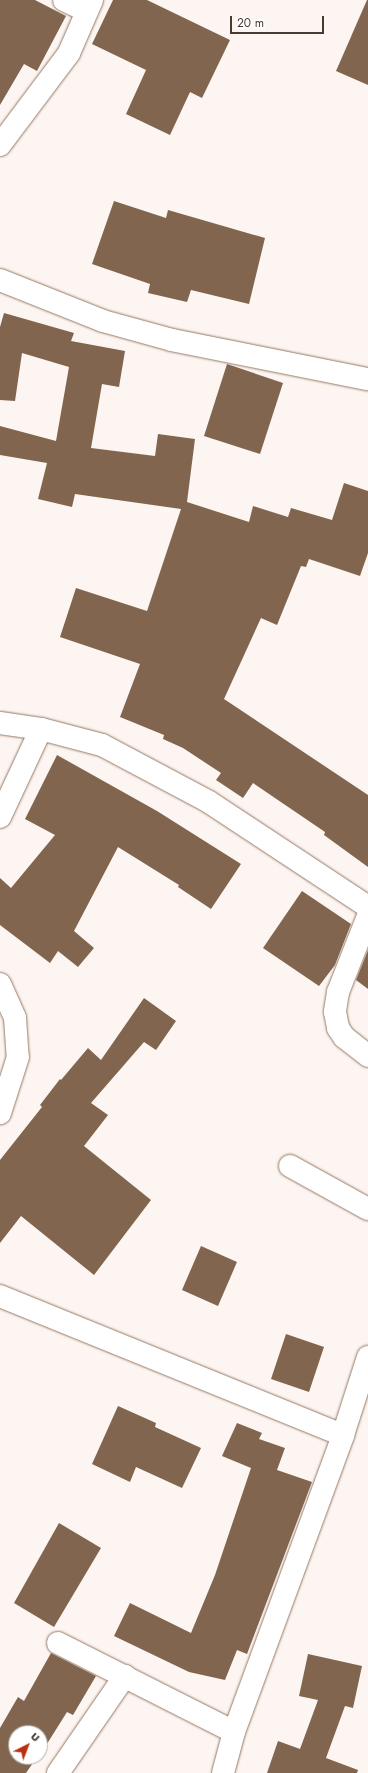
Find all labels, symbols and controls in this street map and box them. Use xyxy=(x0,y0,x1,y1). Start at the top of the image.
scale bar xyxy=(232,8,326,34)
text: 20 m xyxy=(237,14,264,32)
north arrow xyxy=(8,1725,48,1765)
text: U xyxy=(27,1728,44,1745)

